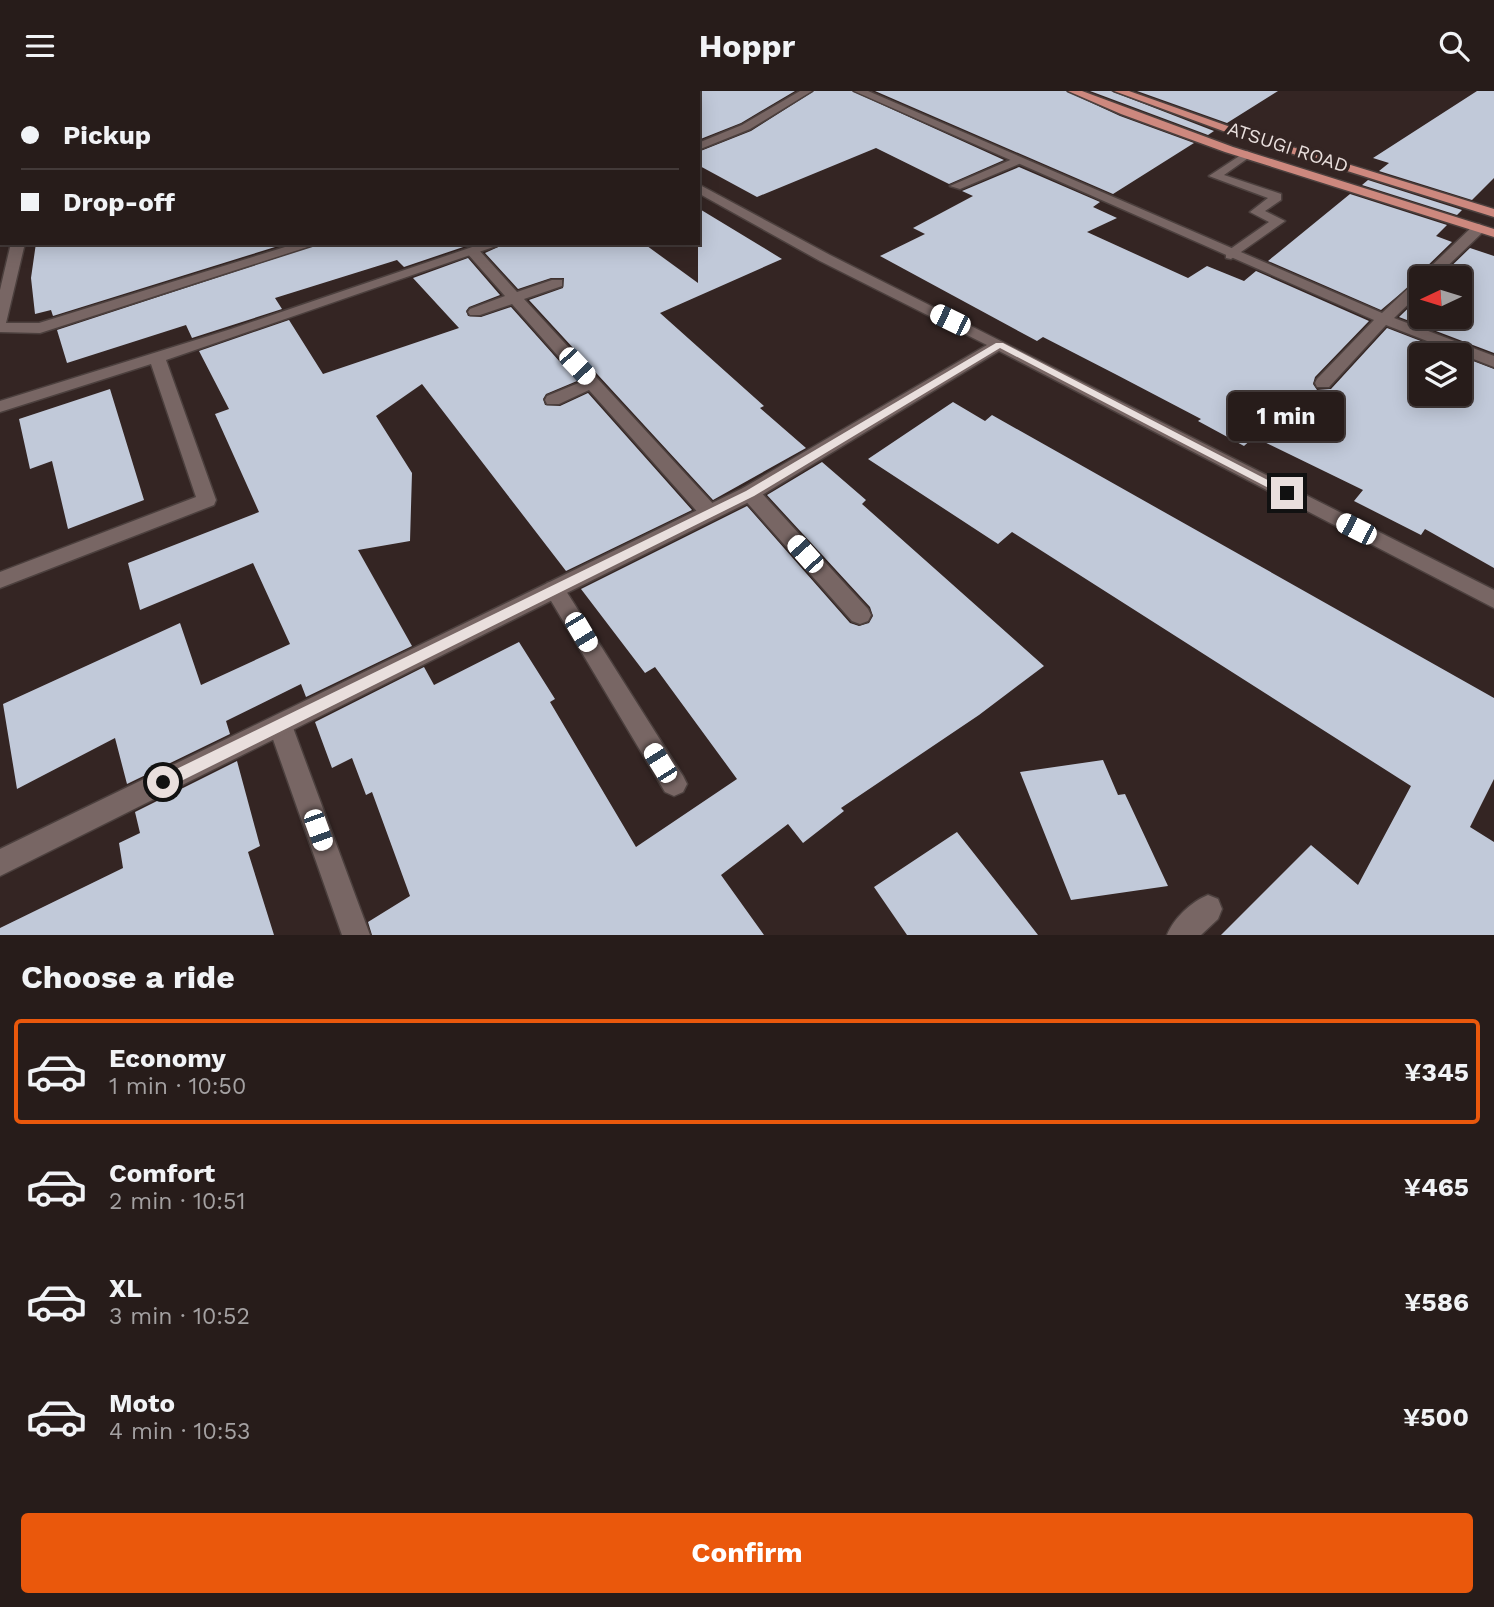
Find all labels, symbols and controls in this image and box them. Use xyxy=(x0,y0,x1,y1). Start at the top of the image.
icon: menu xyxy=(21,27,59,65)
text: Hoppr xyxy=(699,27,795,65)
icon: search xyxy=(1435,27,1473,65)
street label: ATSUGI ROAD xyxy=(1225,117,1351,177)
text: Pickup xyxy=(63,120,151,150)
text: Drop-off xyxy=(63,187,175,217)
north arrow xyxy=(1409,266,1472,329)
map controls xyxy=(1409,266,1472,406)
car xyxy=(927,301,974,339)
car xyxy=(555,343,600,389)
button: layers xyxy=(1409,343,1472,406)
callout: 1 min xyxy=(1229,391,1345,441)
text: 1 min xyxy=(1256,403,1316,430)
route end xyxy=(1271,477,1303,509)
car xyxy=(1333,510,1380,548)
car xyxy=(784,531,827,577)
car xyxy=(562,609,601,655)
car xyxy=(640,740,681,786)
route start xyxy=(147,766,179,798)
car xyxy=(301,807,336,853)
text: Choose a ride xyxy=(21,958,235,996)
icon: car xyxy=(25,1040,88,1103)
text: Economy xyxy=(109,1043,226,1073)
text: ¥345 xyxy=(1404,1057,1469,1087)
text: 1 min · 10:50 xyxy=(109,1073,246,1100)
icon: car xyxy=(25,1155,88,1218)
text: Comfort xyxy=(109,1158,215,1188)
text: ¥465 xyxy=(1404,1172,1469,1202)
text: 2 min · 10:51 xyxy=(109,1188,245,1215)
icon: car xyxy=(25,1270,88,1333)
text: XL xyxy=(109,1273,142,1303)
text: ¥586 xyxy=(1404,1287,1469,1317)
text: 3 min · 10:52 xyxy=(109,1303,250,1330)
icon: car xyxy=(25,1385,88,1448)
text: Moto xyxy=(109,1388,175,1418)
text: ¥500 xyxy=(1403,1402,1469,1432)
text: 4 min · 10:53 xyxy=(109,1418,250,1445)
button: Confirm xyxy=(21,1513,1473,1593)

